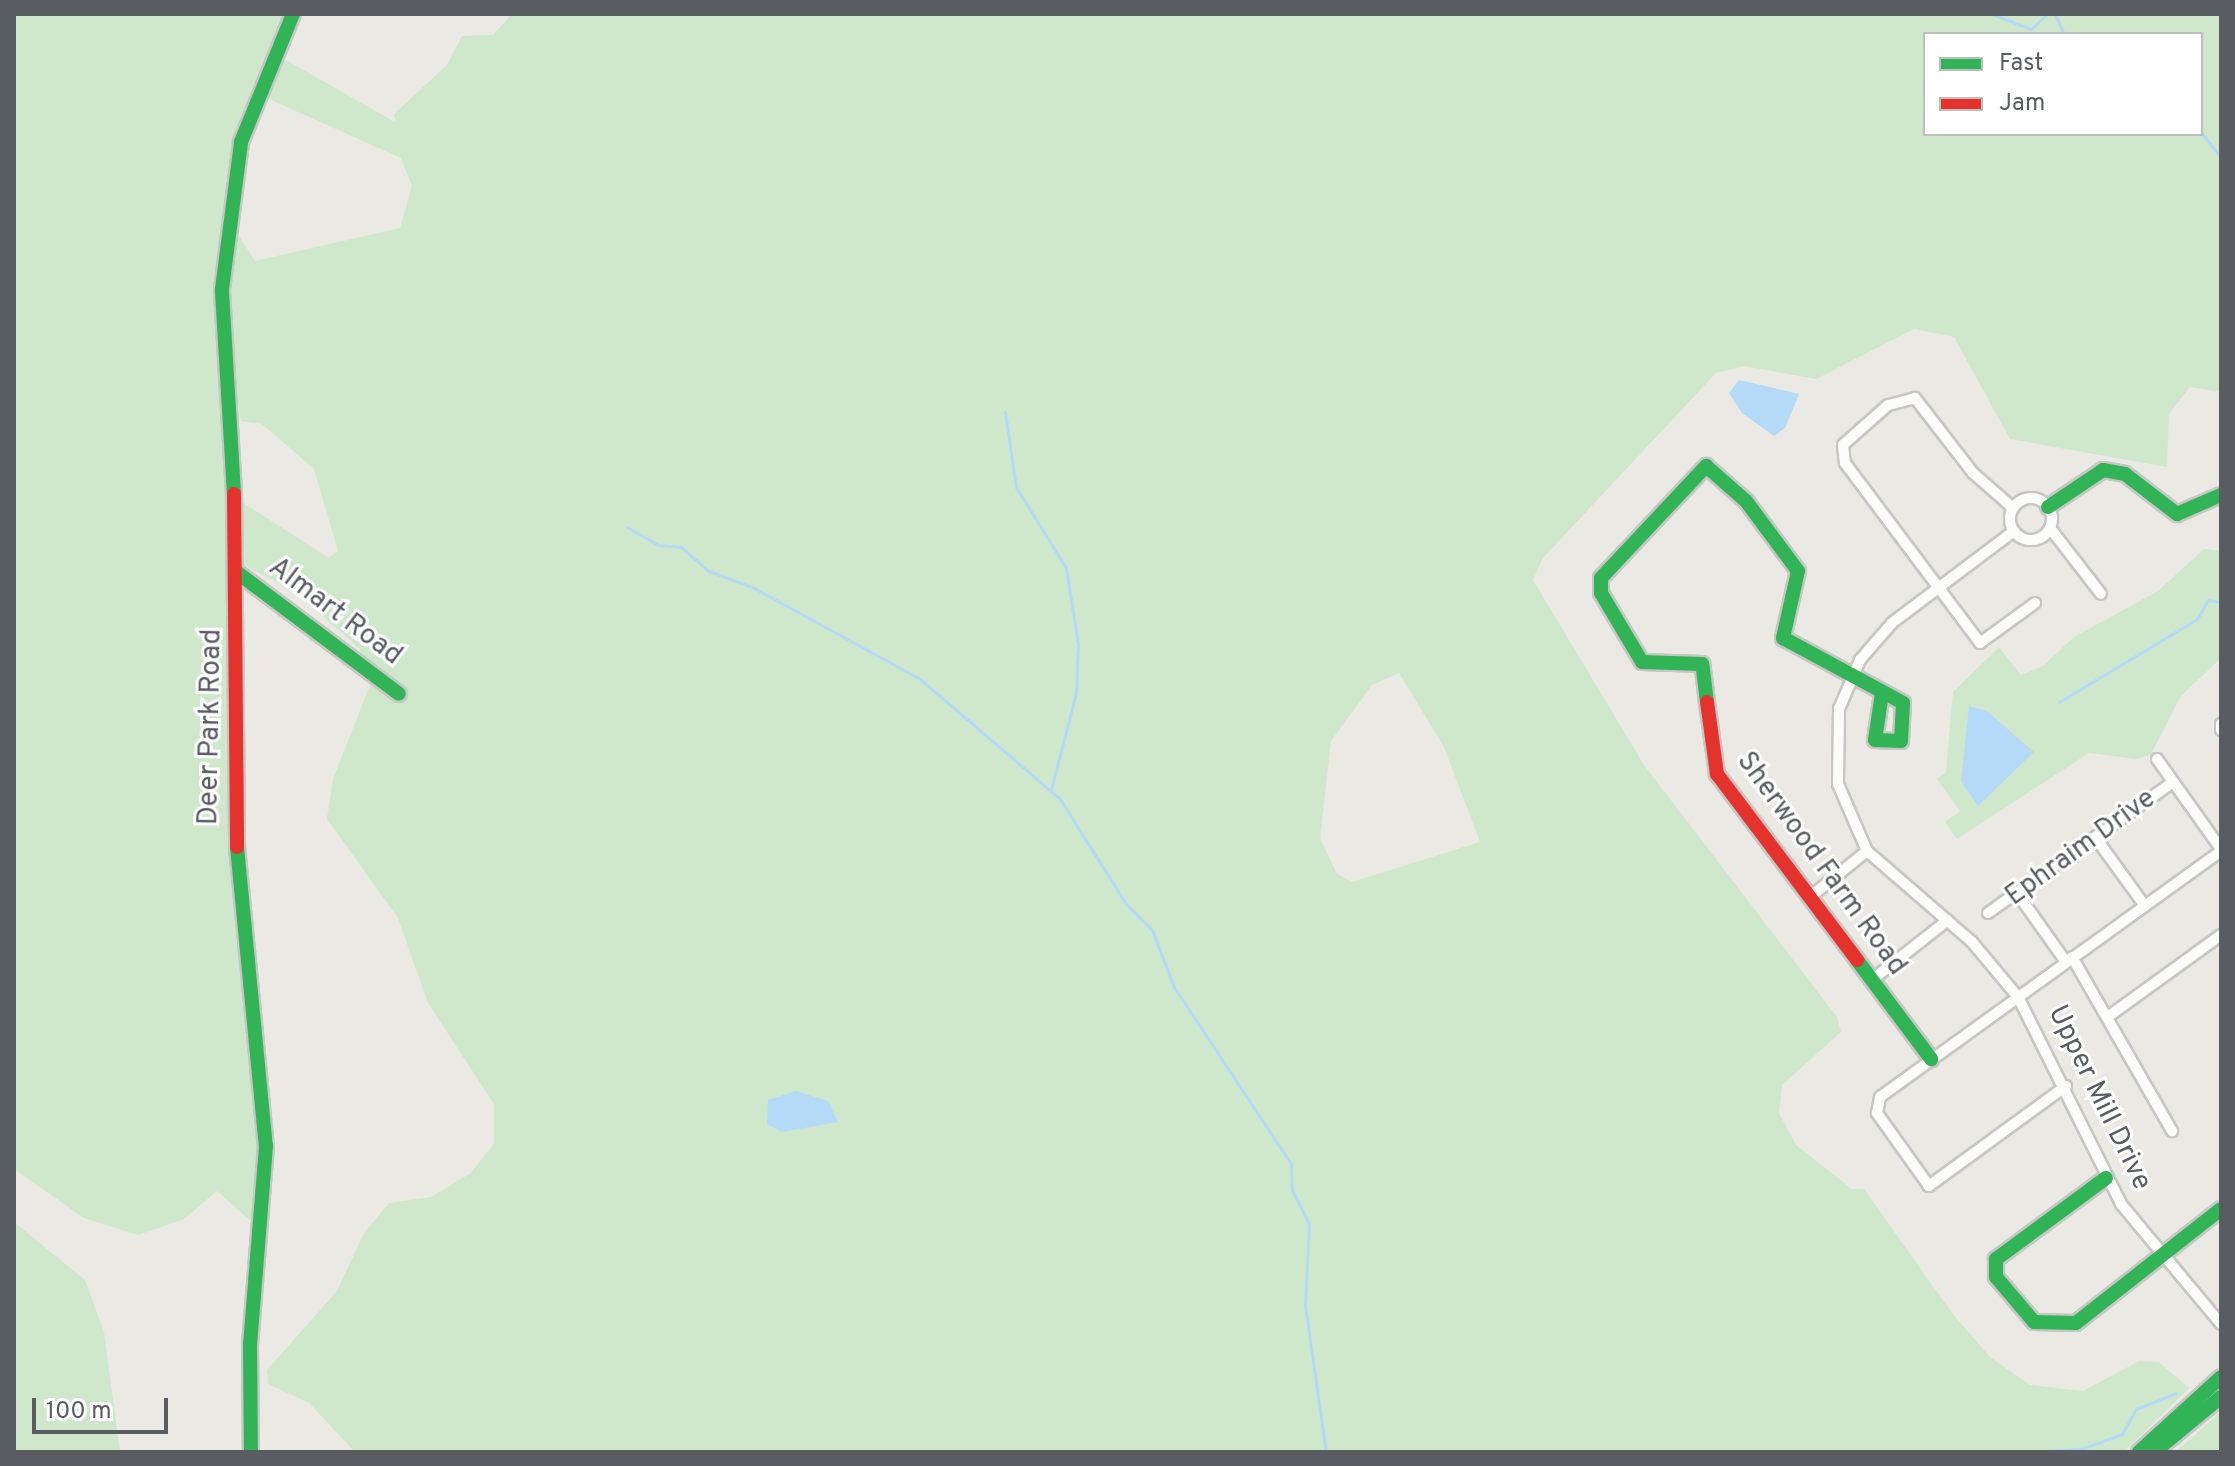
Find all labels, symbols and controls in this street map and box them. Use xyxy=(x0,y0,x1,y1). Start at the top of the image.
legend xyxy=(1923,32,2203,136)
text: Fast xyxy=(1999,49,2043,79)
text: Jam xyxy=(1999,89,2045,119)
street label: Almart Road xyxy=(262,551,408,673)
street label: Deer Park Road xyxy=(192,629,230,825)
street label: Sherwood Farm Road xyxy=(1729,746,1913,982)
street label: Ephraim Drive xyxy=(1999,782,2163,914)
street label: Upper Mill Drive xyxy=(2040,1000,2158,1196)
scale bar xyxy=(36,1382,172,1432)
text: 100 m xyxy=(46,1397,112,1427)

